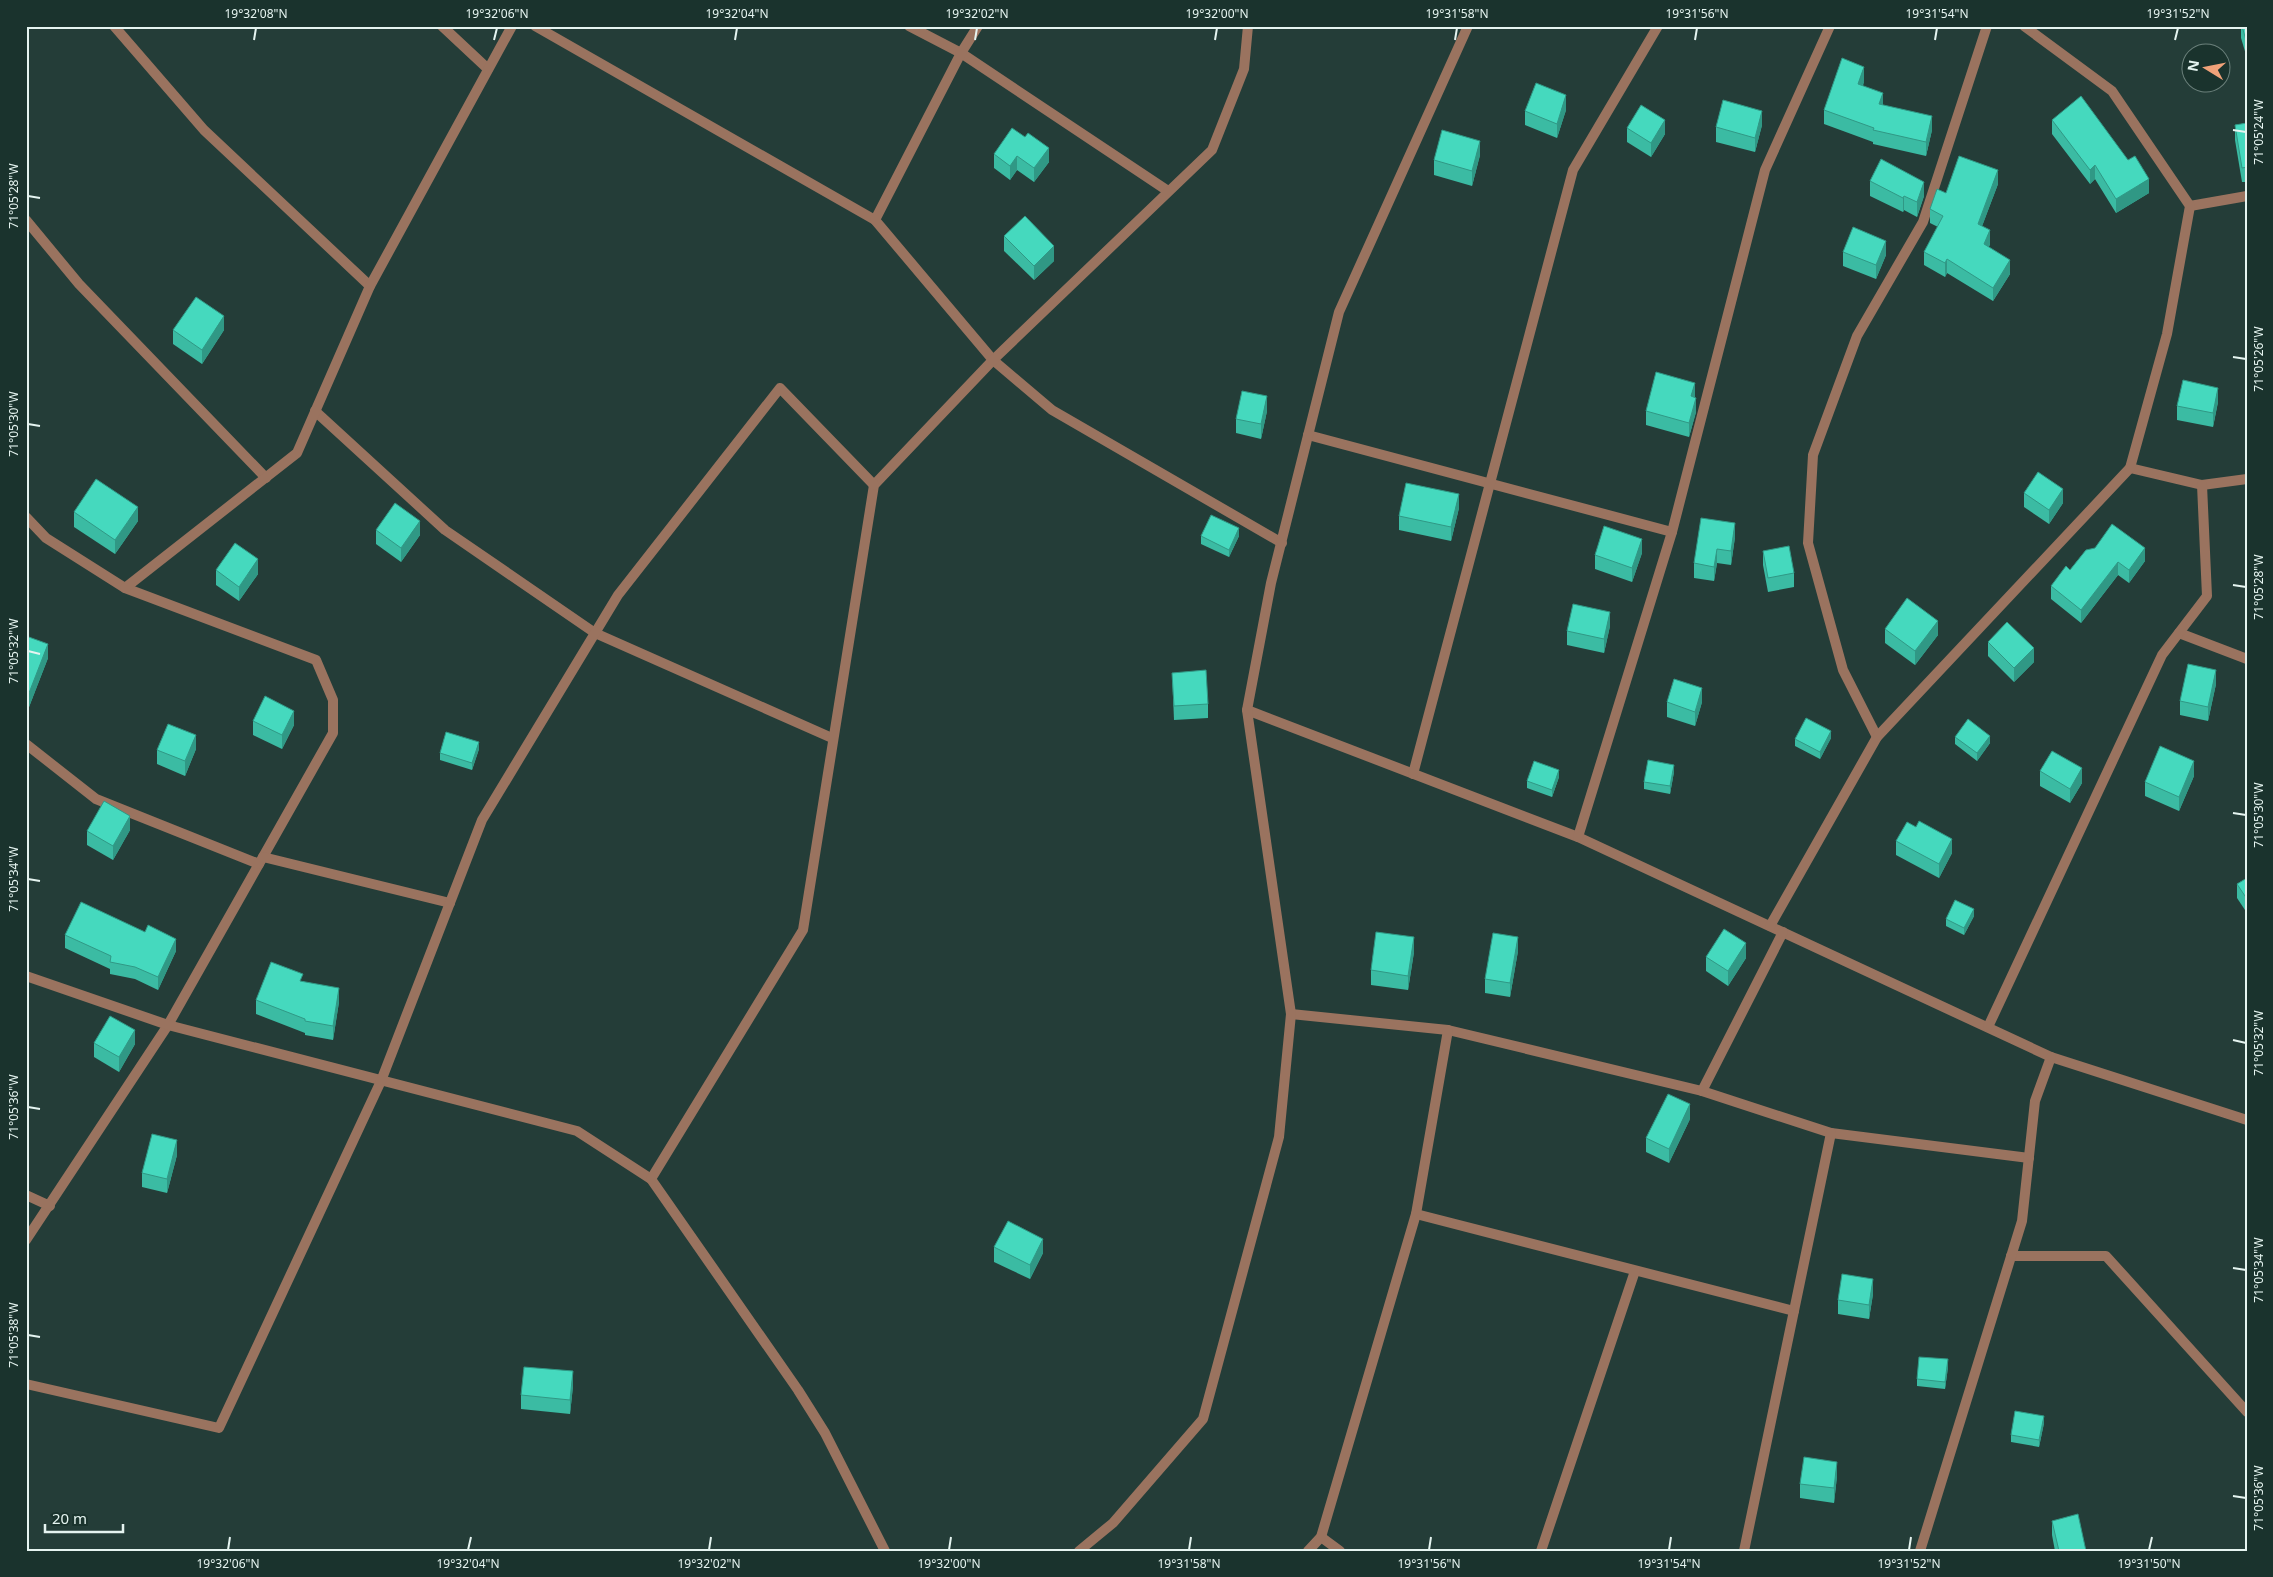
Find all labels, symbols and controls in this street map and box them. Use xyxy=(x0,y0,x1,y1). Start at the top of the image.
text: 19°32'08"N xyxy=(224,5,288,22)
text: 19°32'06"N xyxy=(465,5,529,22)
text: 19°32'04"N xyxy=(705,5,769,22)
text: 19°32'02"N xyxy=(945,5,1009,22)
text: 19°32'00"N xyxy=(1185,5,1249,22)
text: 19°31'58"N xyxy=(1425,5,1489,22)
text: 19°31'56"N xyxy=(1665,5,1729,22)
text: 19°31'54"N xyxy=(1905,5,1969,22)
text: 19°31'52"N xyxy=(2146,5,2210,22)
north arrow xyxy=(2180,42,2230,92)
text: N xyxy=(2182,58,2203,73)
text: 71°05'24"W xyxy=(2250,99,2267,165)
text: 71°05'28"W xyxy=(5,163,22,229)
text: 71°05'26"W xyxy=(2250,326,2267,392)
text: 71°05'30"W xyxy=(5,391,22,457)
text: 71°05'28"W xyxy=(2250,554,2267,620)
text: 71°05'32"W xyxy=(5,618,22,684)
text: 71°05'30"W xyxy=(2250,782,2267,848)
text: 71°05'34"W xyxy=(5,846,22,912)
text: 71°05'32"W xyxy=(2250,1010,2267,1076)
text: 71°05'36"W xyxy=(5,1074,22,1140)
text: 71°05'34"W xyxy=(2250,1237,2267,1303)
text: 71°05'38"W xyxy=(5,1302,22,1368)
text: 71°05'36"W xyxy=(2250,1465,2267,1531)
scale bar xyxy=(45,1502,122,1534)
text: 20 m xyxy=(52,1508,87,1528)
text: 19°32'06"N xyxy=(196,1555,260,1572)
text: 19°32'04"N xyxy=(436,1555,500,1572)
text: 19°32'02"N xyxy=(677,1555,741,1572)
text: 19°32'00"N xyxy=(917,1555,981,1572)
text: 19°31'58"N xyxy=(1157,1555,1221,1572)
text: 19°31'56"N xyxy=(1397,1555,1461,1572)
text: 19°31'54"N xyxy=(1637,1555,1701,1572)
text: 19°31'52"N xyxy=(1877,1555,1941,1572)
text: 19°31'50"N xyxy=(2117,1555,2181,1572)

